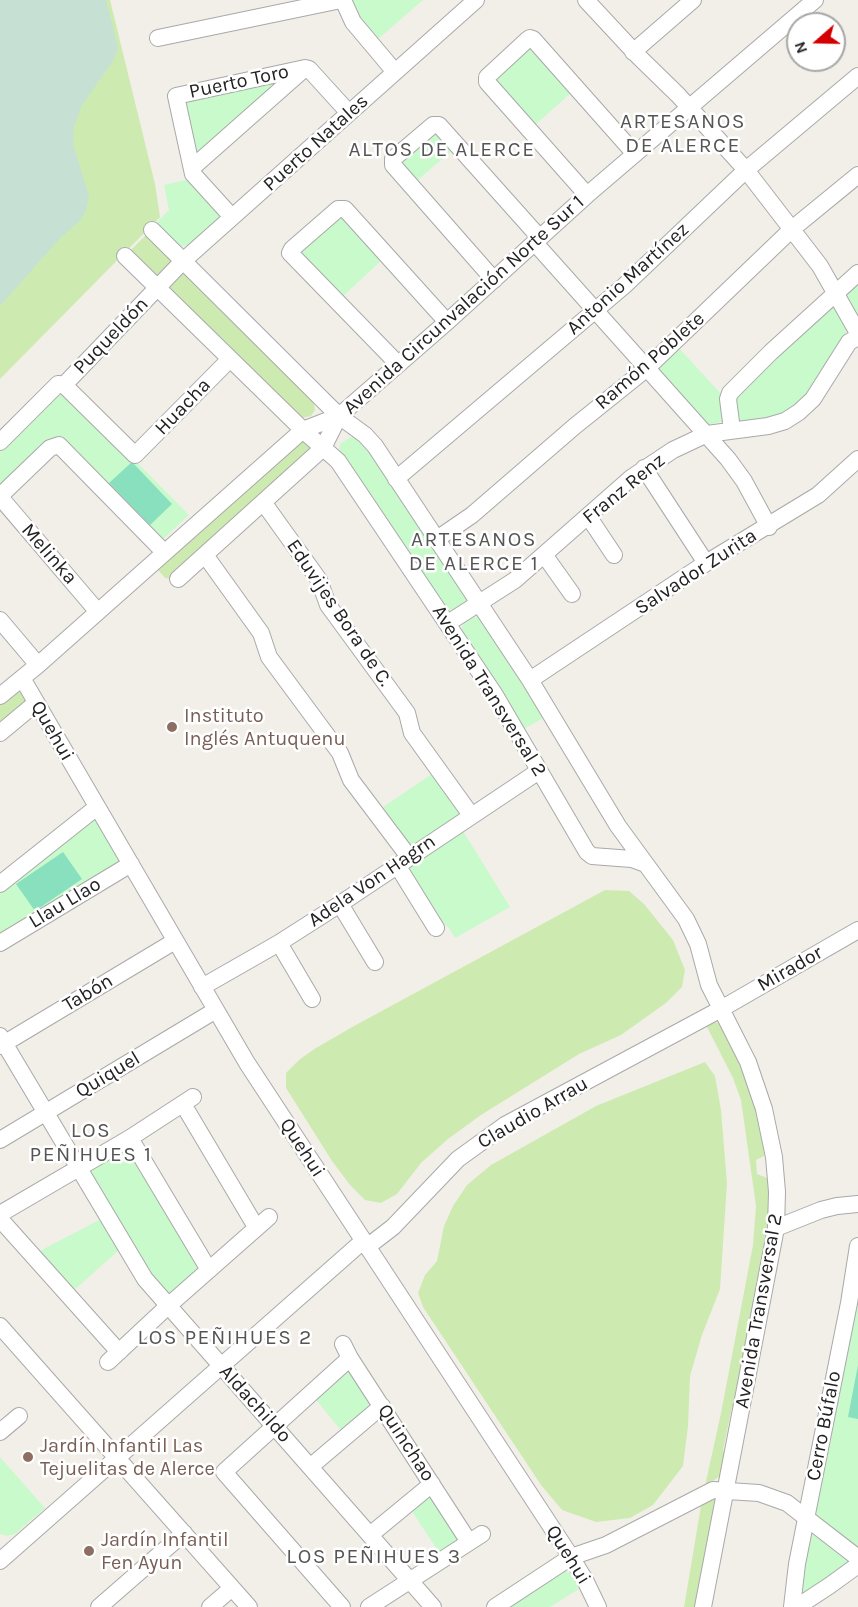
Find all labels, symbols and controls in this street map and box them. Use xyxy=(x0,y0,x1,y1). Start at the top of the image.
north arrow xyxy=(786,12,846,72)
text: N xyxy=(790,39,811,56)
street label: Puerto Toro xyxy=(187,60,291,104)
street label: Puerto Natales xyxy=(258,89,374,197)
district label: ARTESANOS DE ALERCE xyxy=(620,109,746,159)
district label: ALTOS DE ALERCE xyxy=(349,137,535,163)
street label: Avenida Circunvalación Norte Sur 1 xyxy=(339,190,589,420)
street label: Antonio Martínez xyxy=(562,218,694,340)
street label: Puqueldón xyxy=(68,293,154,379)
street label: Ramón Poblete xyxy=(590,307,710,415)
street label: Huacha xyxy=(150,374,216,440)
street label: Franz Renz xyxy=(578,448,670,530)
street label: Melinka xyxy=(16,519,82,589)
street label: Salvador Zurita xyxy=(631,524,761,620)
district label: ARTESANOS DE ALERCE 1 xyxy=(409,527,539,577)
street label: Eduvijes Bora de C. xyxy=(281,535,397,691)
street label: Avenida Transversal 2 xyxy=(427,601,551,781)
street label: Quehui xyxy=(25,697,79,765)
place label: Instituto Inglés Antuquenu xyxy=(184,704,346,751)
marker: Instituto Inglés Antuquenu xyxy=(165,720,179,734)
street label: Adela Von Hagrn xyxy=(304,830,440,932)
street label: Llau Llao xyxy=(25,872,105,934)
street label: Mirador xyxy=(753,941,827,997)
street label: Tabón xyxy=(59,969,117,1017)
street label: Quiquel xyxy=(71,1046,145,1104)
street label: Claudio Arrau xyxy=(474,1072,592,1154)
street label: Quehui xyxy=(274,1114,330,1182)
district label: LOS PEÑIHUES 1 xyxy=(30,1118,152,1168)
street label: Avenida Transversal 2 xyxy=(730,1212,788,1410)
district label: LOS PEÑIHUES 2 xyxy=(137,1325,313,1351)
street label: Aldachildo xyxy=(214,1360,296,1448)
street label: Cerro Búfalo xyxy=(802,1369,846,1483)
street label: Quinchao xyxy=(372,1400,440,1486)
place label: Jardín Infantil Las Tejuelitas de Alerce xyxy=(40,1434,215,1481)
marker: Jardín Infantil Las Tejuelitas de Alerce xyxy=(21,1450,35,1464)
street label: Quehui xyxy=(540,1521,596,1589)
place label: Jardín Infantil Fen Ayun xyxy=(101,1528,229,1575)
marker: Jardín Infantil Fen Ayun xyxy=(82,1544,96,1558)
district label: LOS PEÑIHUES 3 xyxy=(286,1544,462,1570)

